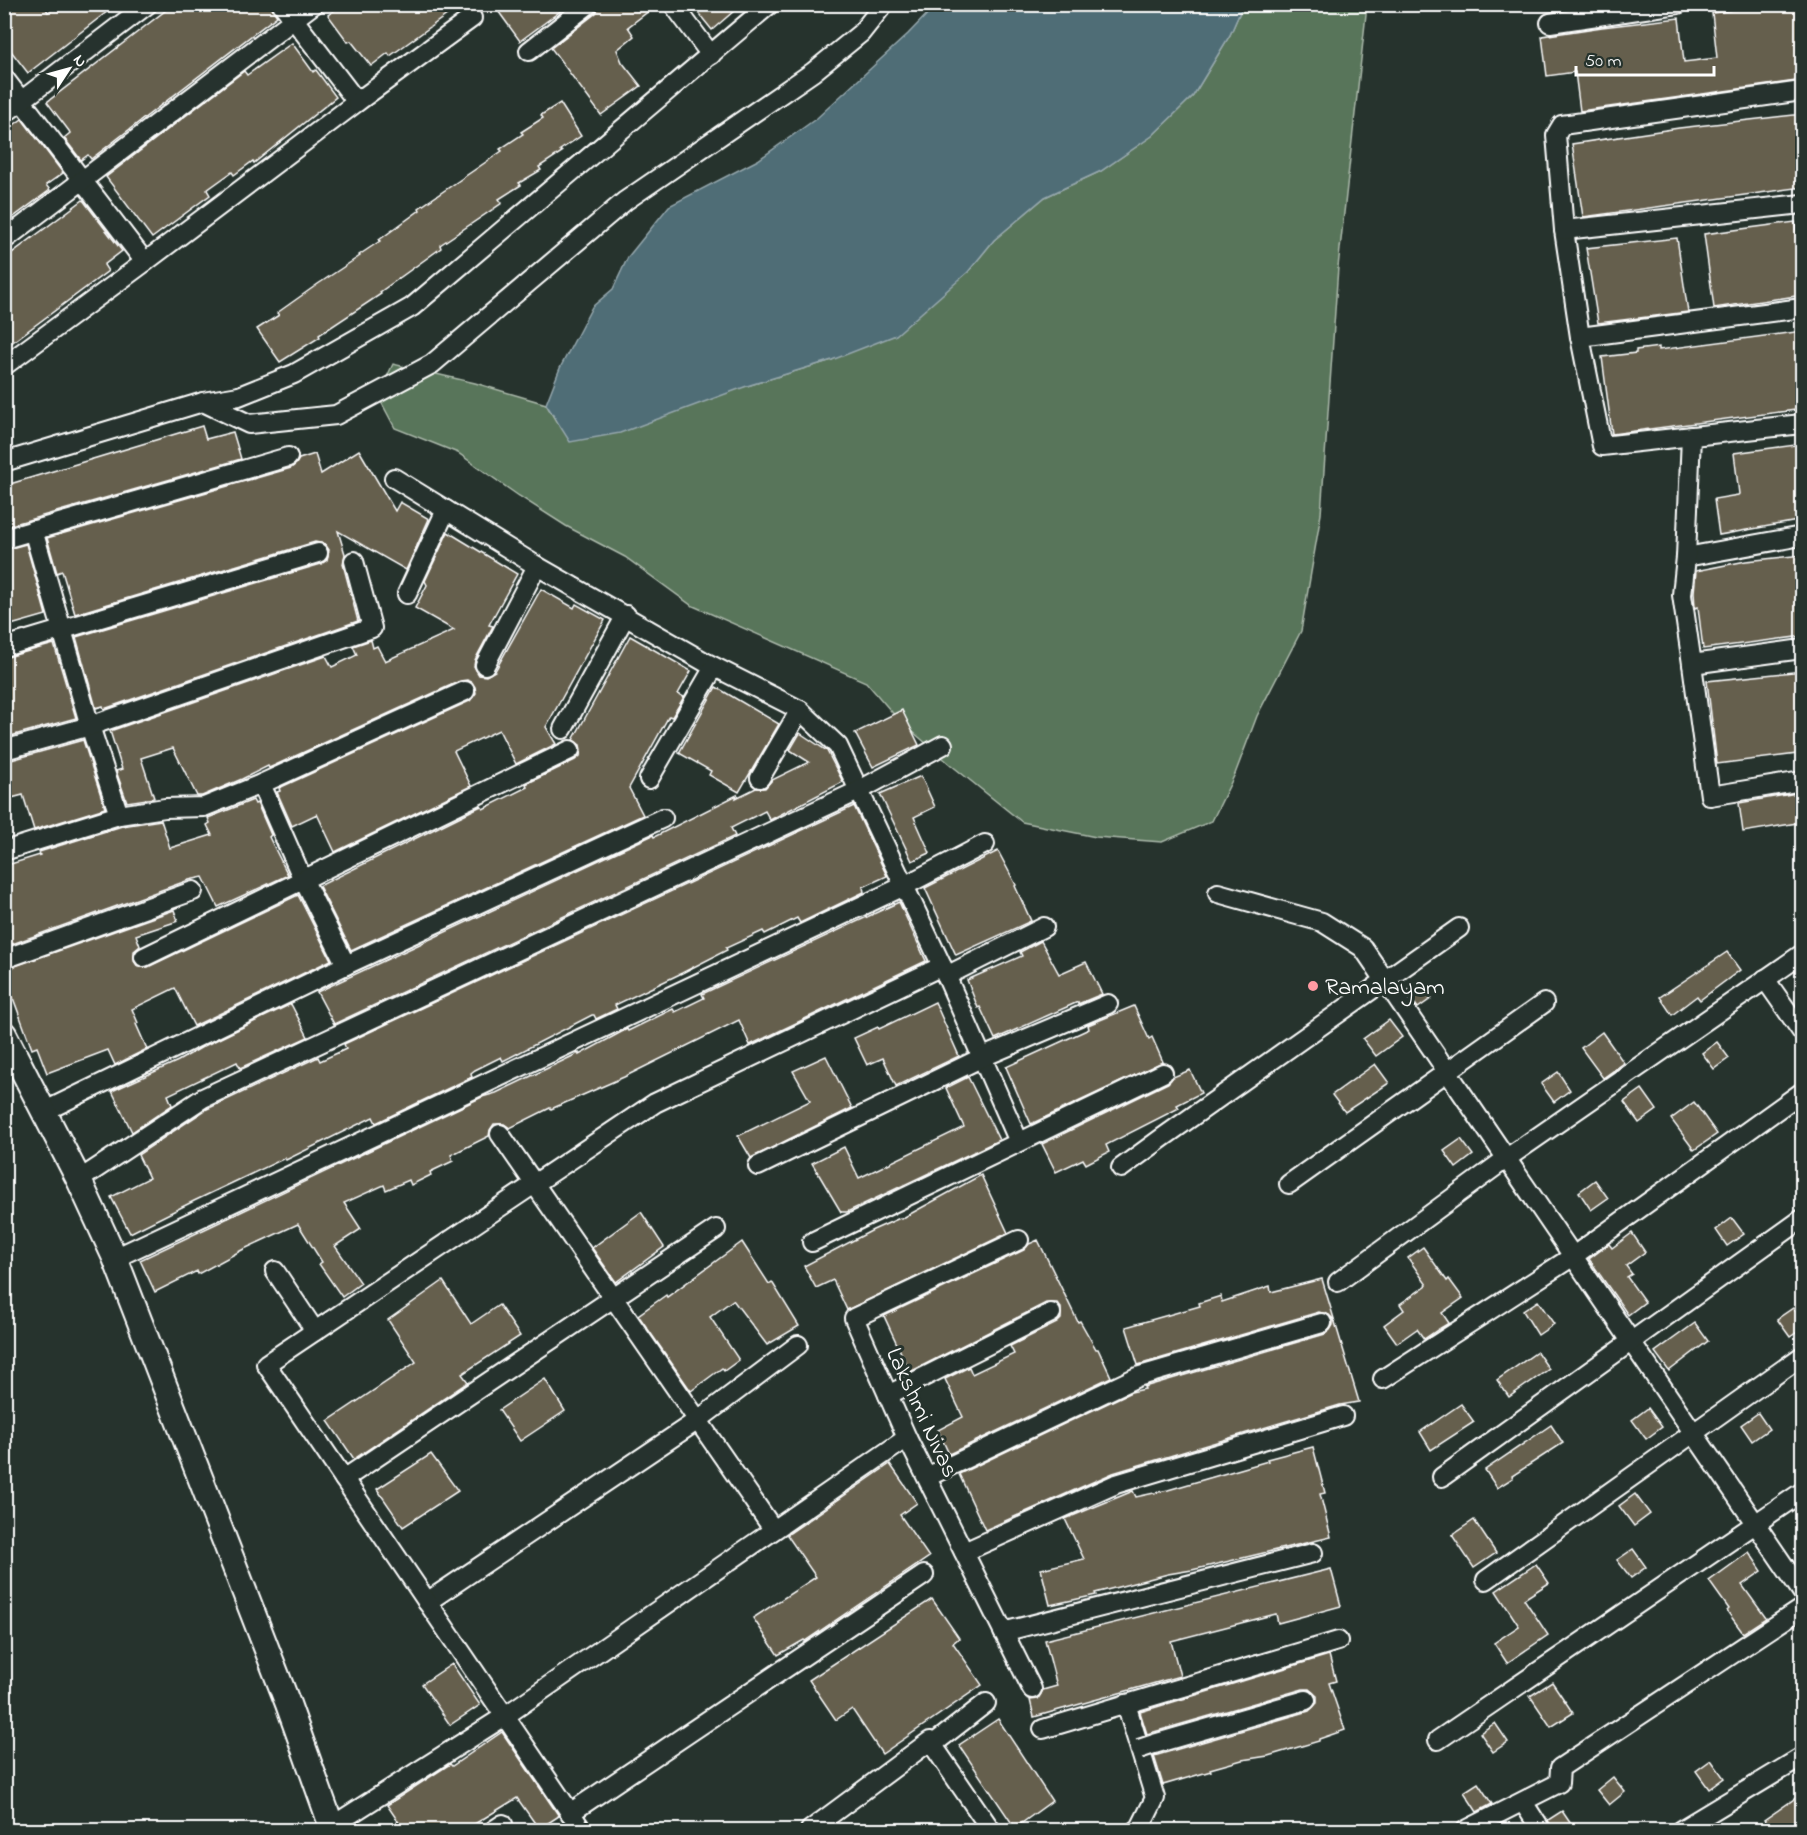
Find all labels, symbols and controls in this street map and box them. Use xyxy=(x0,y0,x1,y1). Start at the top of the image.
north arrow xyxy=(39,39,99,99)
scale bar xyxy=(1576,39,1714,77)
text: 50 m xyxy=(1585,49,1622,75)
text: N xyxy=(67,50,93,73)
place label: Ramalayam xyxy=(1325,971,1445,1007)
marker: Ramalayam xyxy=(1306,979,1320,993)
street label: Lakshmi Nivas xyxy=(875,1342,966,1484)

